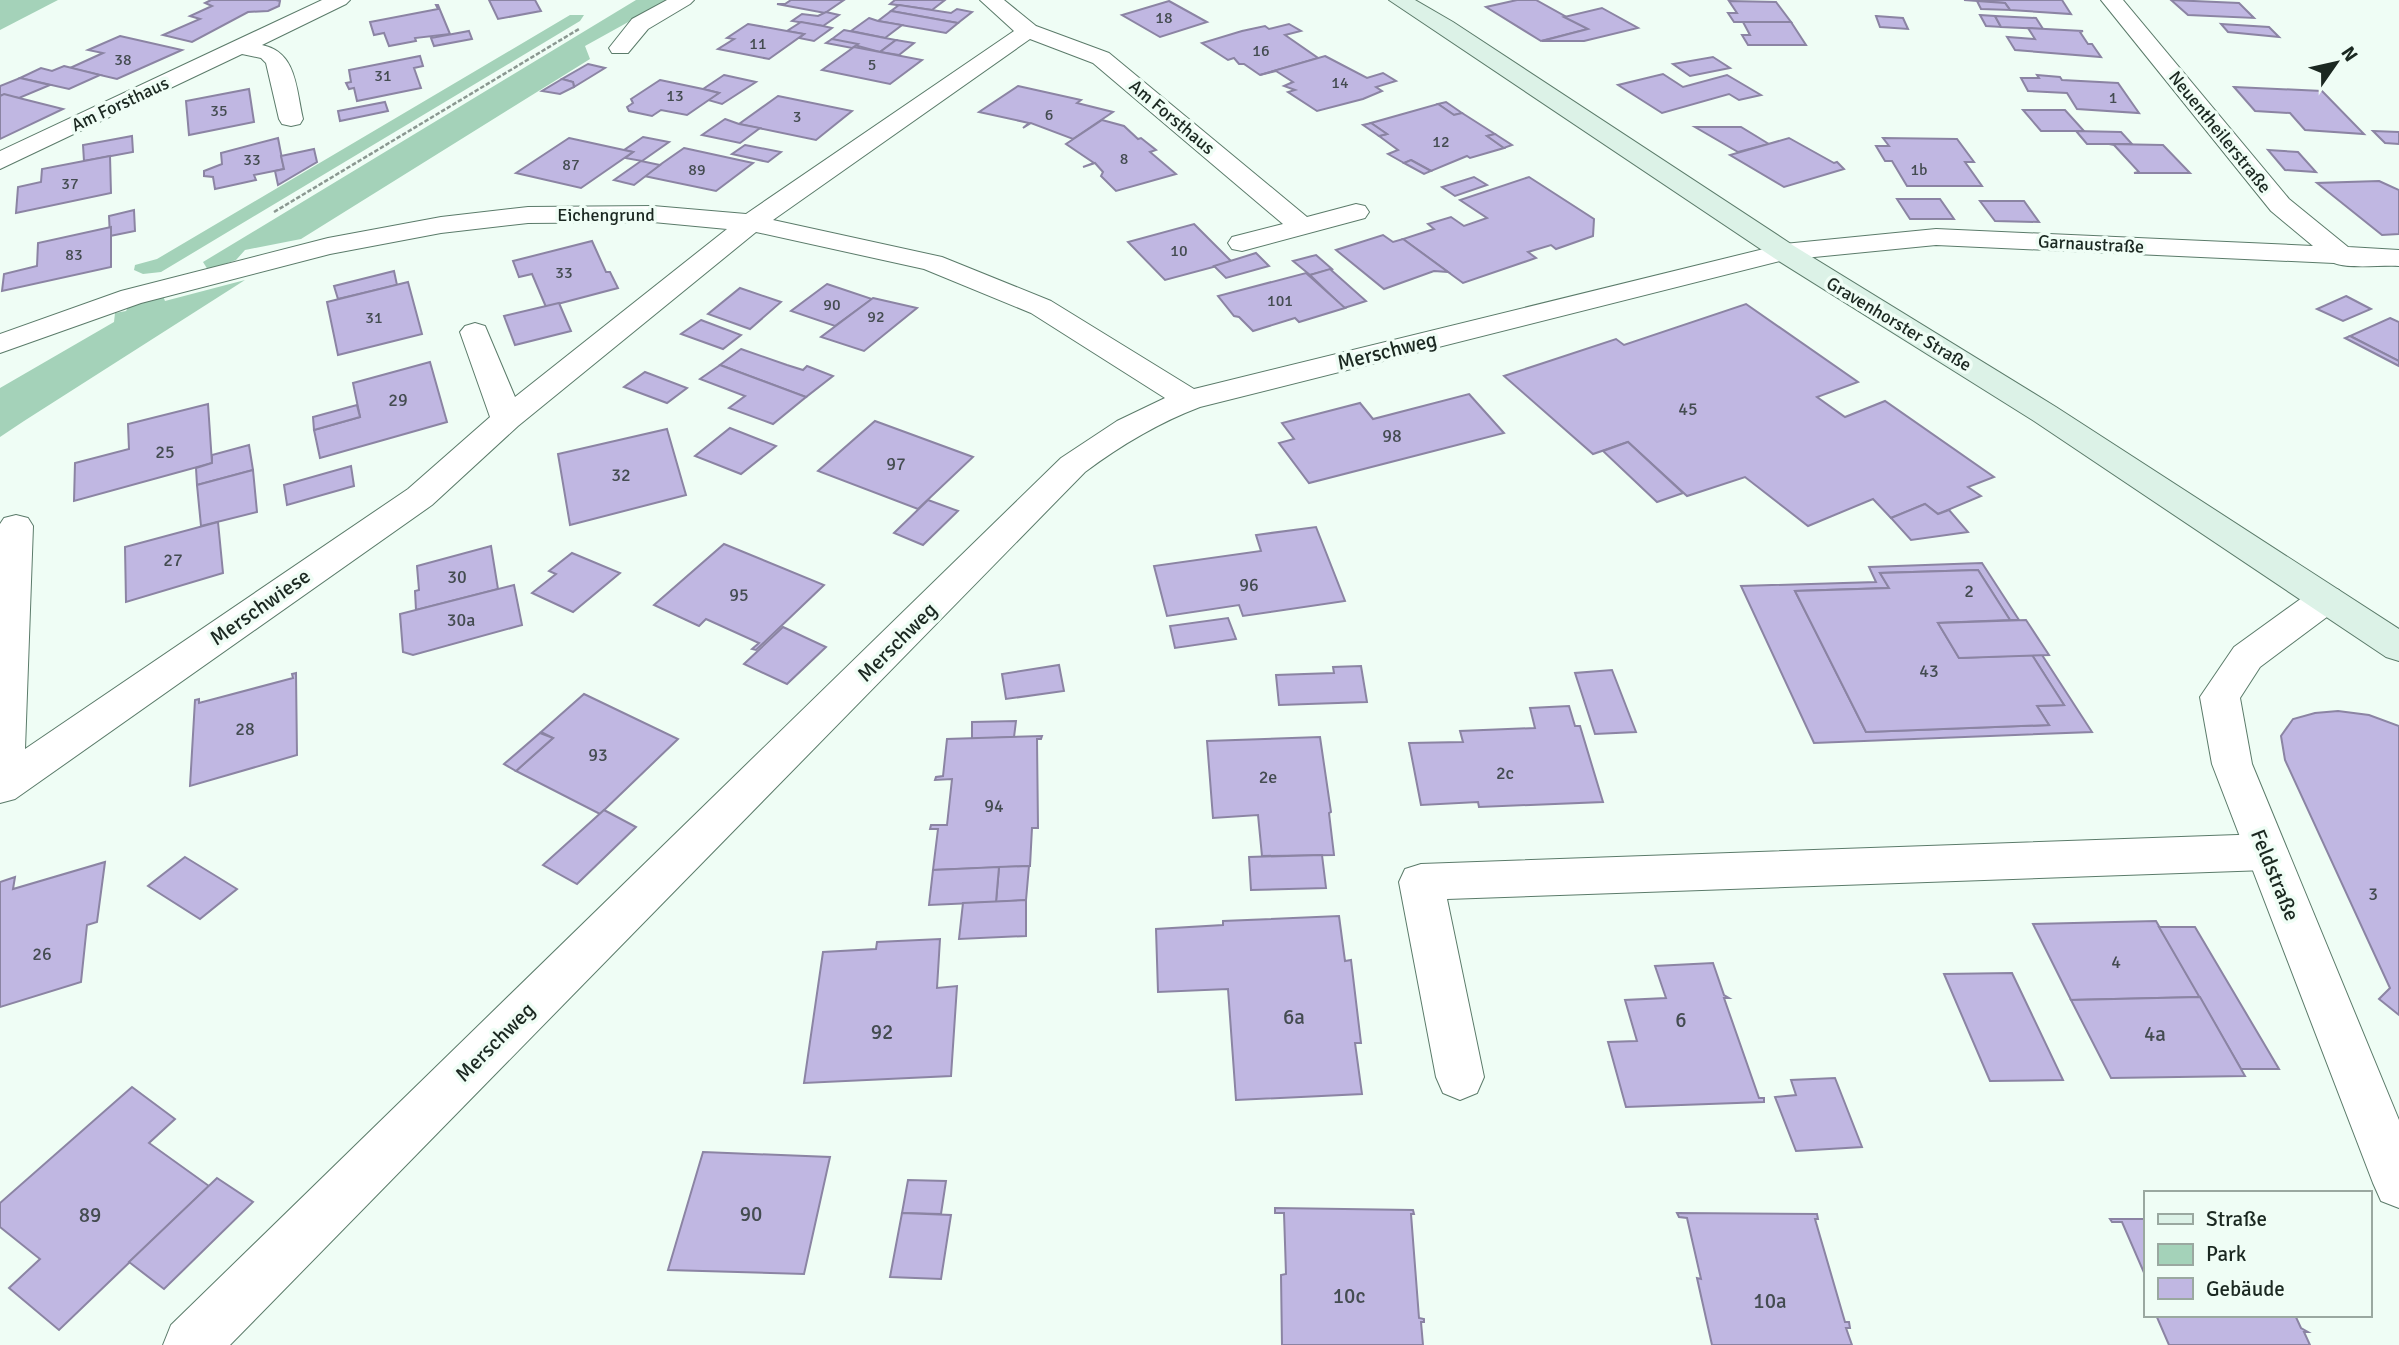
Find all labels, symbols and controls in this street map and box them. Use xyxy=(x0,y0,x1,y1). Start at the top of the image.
house number: 18 xyxy=(1155,8,1173,28)
north arrow xyxy=(2301,28,2371,98)
house number: 11 xyxy=(749,34,767,54)
house number: 16 xyxy=(1252,41,1270,61)
text: N xyxy=(2336,42,2363,66)
house number: 38 xyxy=(114,50,132,70)
house number: 5 xyxy=(868,55,876,75)
house number: 31 xyxy=(374,66,392,86)
street label: Neuentheilerstraße xyxy=(2164,67,2276,197)
street label: Am Forsthaus xyxy=(68,72,172,136)
house number: 14 xyxy=(1331,73,1349,93)
street label: Am Forsthaus xyxy=(1125,75,1219,159)
house number: 13 xyxy=(666,86,684,106)
house number: 1 xyxy=(2109,88,2117,108)
house number: 35 xyxy=(210,101,228,121)
house number: 6 xyxy=(1045,105,1053,125)
house number: 3 xyxy=(793,107,801,127)
house number: 12 xyxy=(1432,132,1450,152)
house number: 8 xyxy=(1120,149,1128,169)
house number: 33 xyxy=(243,150,261,170)
house number: 87 xyxy=(562,155,580,175)
house number: 89 xyxy=(688,160,706,180)
house number: 1b xyxy=(1910,160,1928,180)
house number: 37 xyxy=(61,174,79,194)
street label: Eichengrund xyxy=(557,204,655,226)
street label: Garnaustraße xyxy=(2037,230,2145,258)
house number: 10 xyxy=(1170,241,1188,261)
house number: 83 xyxy=(65,245,83,265)
house number: 33 xyxy=(555,263,573,283)
street label: Gravenhorster Straße xyxy=(1822,272,1976,376)
house number: 101 xyxy=(1267,291,1293,311)
house number: 90 xyxy=(823,295,841,315)
house number: 92 xyxy=(867,307,885,327)
house number: 31 xyxy=(365,308,383,328)
street label: Merschweg xyxy=(1334,326,1440,376)
house number: 29 xyxy=(388,389,408,411)
house number: 45 xyxy=(1678,398,1698,420)
house number: 98 xyxy=(1382,425,1402,447)
house number: 25 xyxy=(155,441,175,463)
house number: 97 xyxy=(886,453,906,475)
house number: 32 xyxy=(611,464,631,486)
house number: 27 xyxy=(163,549,183,571)
street label: Merschwiese xyxy=(205,563,315,651)
house number: 30 xyxy=(447,566,467,588)
house number: 96 xyxy=(1239,574,1259,596)
house number: 2 xyxy=(1964,580,1974,602)
house number: 95 xyxy=(729,584,749,606)
street label: Merschweg xyxy=(852,597,942,687)
house number: 30a xyxy=(447,609,475,631)
house number: 43 xyxy=(1919,660,1939,682)
house number: 28 xyxy=(235,718,255,740)
house number: 93 xyxy=(588,744,608,766)
house number: 2c xyxy=(1496,762,1514,784)
house number: 2e xyxy=(1259,766,1277,788)
house number: 94 xyxy=(984,795,1004,817)
street label: Feldstraße xyxy=(2245,825,2305,925)
house number: 3 xyxy=(2368,883,2378,905)
house number: 26 xyxy=(32,943,52,965)
house number: 4 xyxy=(2111,951,2121,973)
street label: Merschweg xyxy=(450,997,540,1087)
house number: 6a xyxy=(1283,1004,1305,1030)
house number: 6 xyxy=(1675,1007,1687,1033)
house number: 92 xyxy=(871,1019,893,1045)
house number: 4a xyxy=(2144,1021,2166,1047)
legend xyxy=(2144,1191,2371,1317)
house number: 90 xyxy=(740,1201,762,1227)
house number: 89 xyxy=(79,1202,101,1228)
text: Straße xyxy=(2206,1206,2267,1232)
text: Park xyxy=(2206,1241,2247,1267)
text: Gebäude xyxy=(2206,1276,2285,1302)
house number: 10c xyxy=(1333,1283,1365,1309)
house number: 10a xyxy=(1753,1288,1787,1314)

